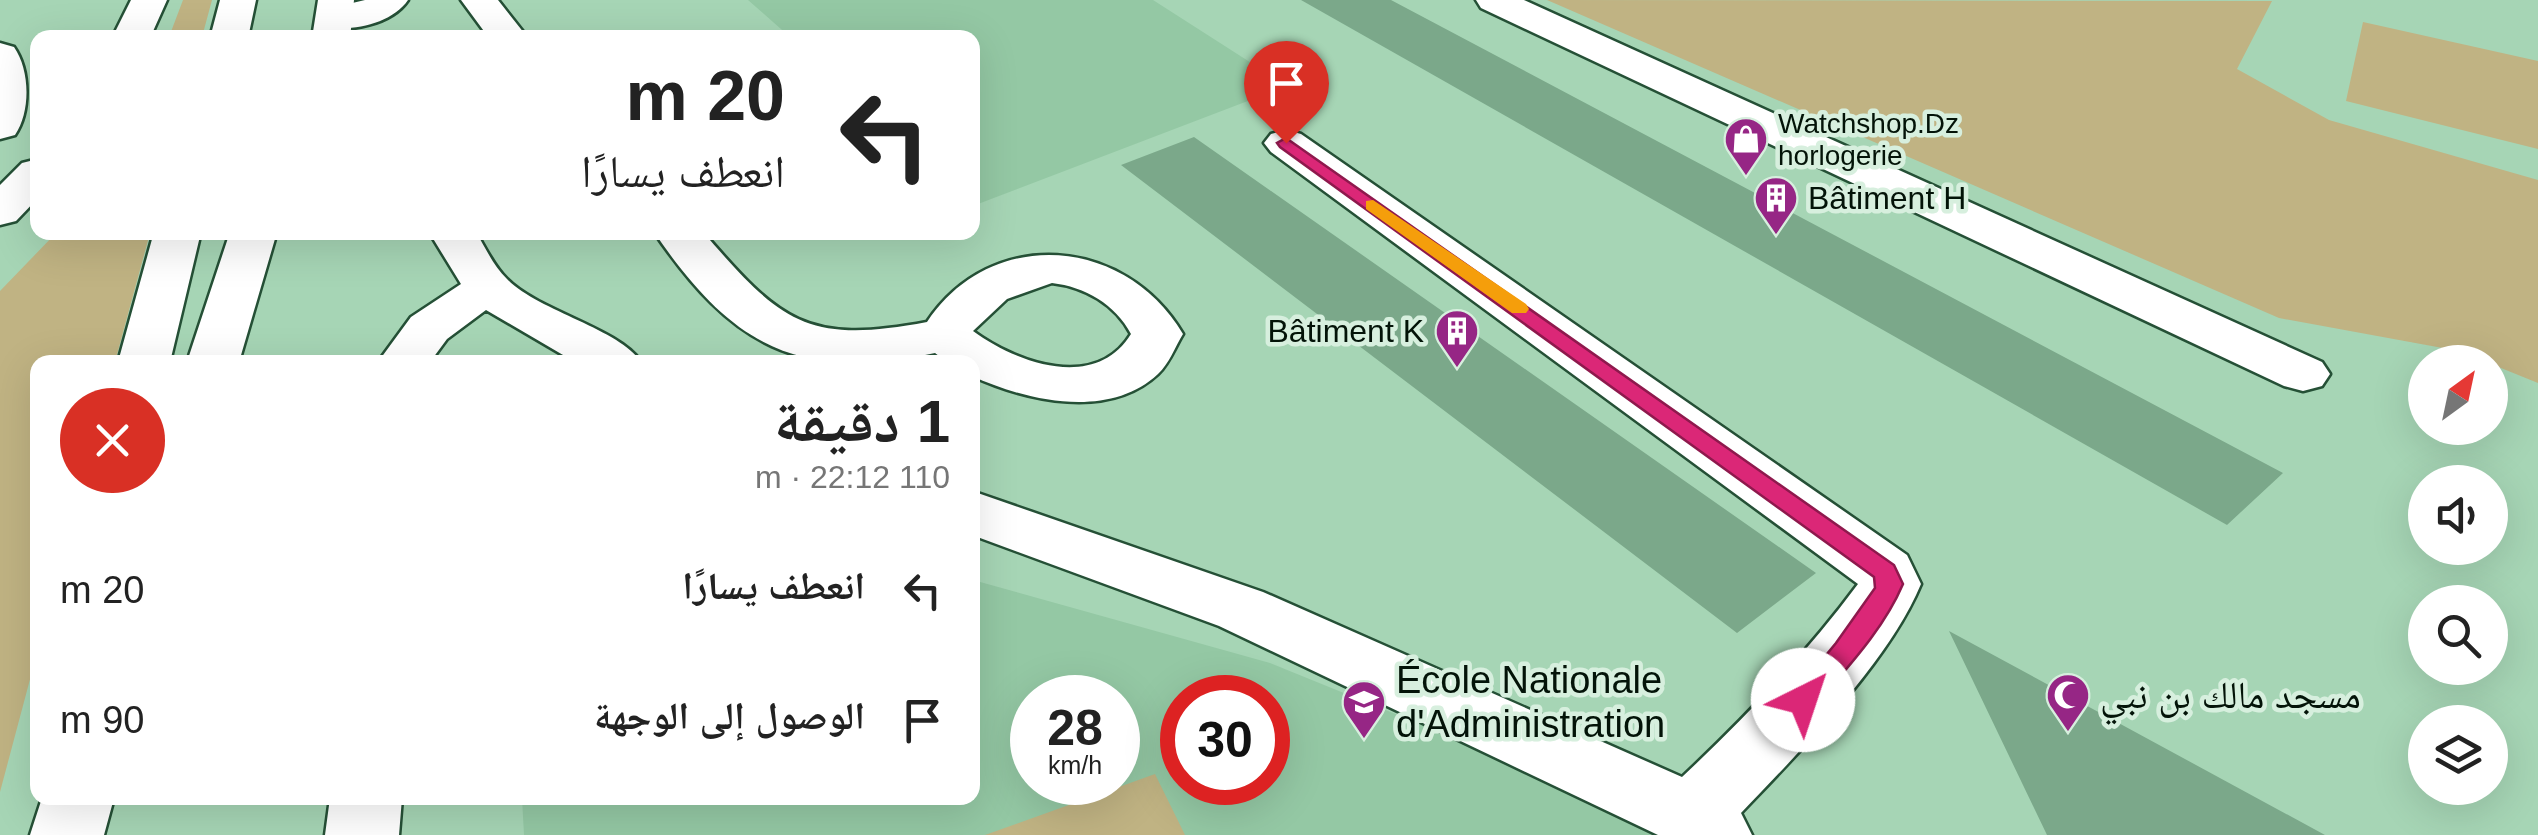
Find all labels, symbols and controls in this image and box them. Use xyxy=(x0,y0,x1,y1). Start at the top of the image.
pin xyxy=(1244,41,1329,144)
icon: arrive xyxy=(1259,56,1314,111)
text: 20 m xyxy=(625,57,785,135)
icon: left xyxy=(820,70,950,200)
place label: Watchshop.Dz horlogerie xyxy=(1778,108,1959,171)
shop icon: Watchshop.Dz horlogerie xyxy=(1723,116,1769,177)
text: انعطف يسارًا xyxy=(581,146,785,197)
building icon: Bâtiment H xyxy=(1753,175,1799,236)
place label: Bâtiment H xyxy=(1808,180,1966,216)
building icon: Bâtiment K xyxy=(1434,308,1480,369)
place label: Bâtiment K xyxy=(1267,313,1424,349)
north arrow xyxy=(2408,345,2508,445)
map controls xyxy=(2408,345,2508,805)
button: close xyxy=(60,388,165,493)
text: 1 دقيقة xyxy=(774,388,950,455)
text: 110 m · 22:12 xyxy=(755,459,950,495)
button: sound xyxy=(2408,465,2508,565)
icon: left xyxy=(895,563,950,618)
text: انعطف يسارًا xyxy=(682,565,865,607)
text: 20 m xyxy=(60,569,145,611)
button: search xyxy=(2408,585,2508,685)
position arrow xyxy=(1751,648,1855,752)
place label: École Nationale d'Administration xyxy=(1396,659,1665,745)
mosque icon: مسجد مالك بن نبي xyxy=(2045,672,2091,733)
place label: مسجد مالك بن نبي xyxy=(2100,674,2361,725)
speed limit sign: 30 xyxy=(1160,675,1290,805)
school or university icon: École Nationale d'Administration xyxy=(1341,679,1387,740)
icon: arrive xyxy=(895,693,950,748)
text: الوصول إلى الوجهة xyxy=(594,695,865,737)
text: 90 m xyxy=(60,699,145,741)
text: 28 xyxy=(1047,700,1103,756)
button: layers xyxy=(2408,705,2508,805)
text: km/h xyxy=(1048,751,1102,779)

